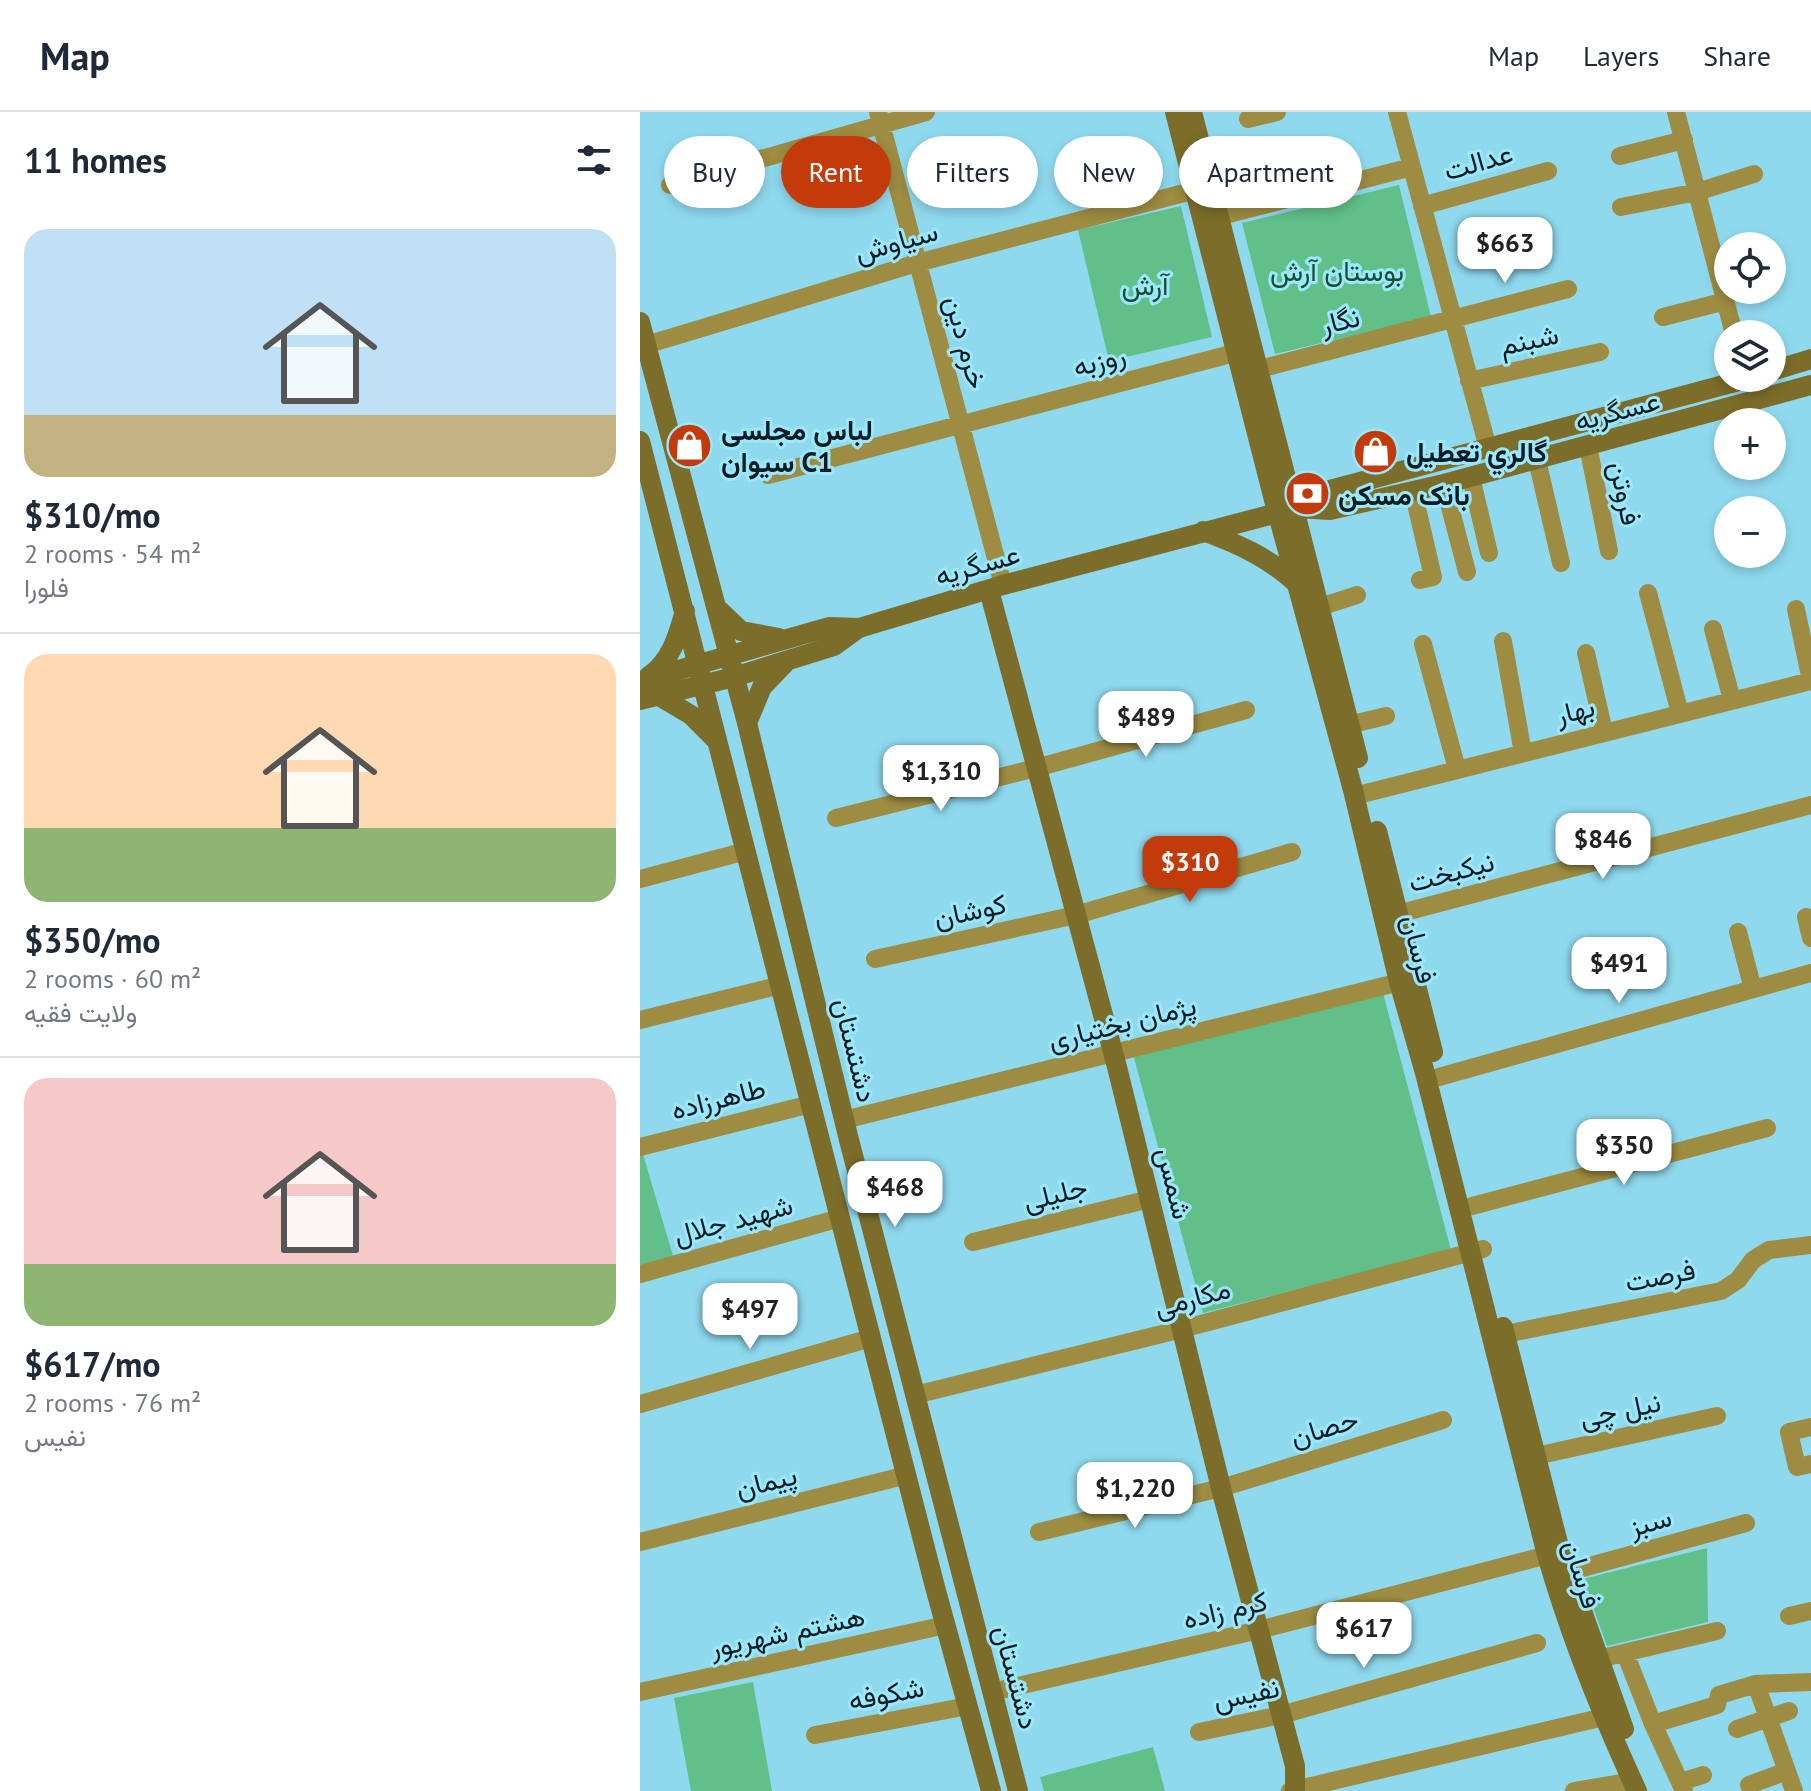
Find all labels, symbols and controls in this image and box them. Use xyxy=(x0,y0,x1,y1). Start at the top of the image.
text: Map xyxy=(40,31,110,80)
text: Map xyxy=(1488,37,1539,74)
text: Layers xyxy=(1583,37,1659,74)
text: Share xyxy=(1703,37,1771,74)
street label: عدالت xyxy=(1439,134,1517,188)
chip: Buy xyxy=(664,136,765,208)
chip: Rent xyxy=(781,136,891,208)
chip: Filters xyxy=(907,136,1038,208)
chip: New xyxy=(1054,136,1163,208)
chip: Apartment xyxy=(1179,136,1362,208)
text: 11 homes xyxy=(24,138,167,182)
icon: filters xyxy=(572,138,616,182)
street label: سیاوش xyxy=(850,211,942,271)
pin: $663 xyxy=(1458,217,1552,285)
text: $663 xyxy=(1476,226,1534,259)
map controls xyxy=(1714,232,1786,568)
button: locate xyxy=(1714,232,1786,304)
park label: بوستان آرش xyxy=(1270,252,1404,289)
park label: آرش xyxy=(1122,266,1171,303)
icon: home xyxy=(248,281,392,425)
street label: خرم دین xyxy=(936,291,997,393)
street label: نگار xyxy=(1316,297,1363,343)
street label: شبنم xyxy=(1496,315,1562,364)
button: layers xyxy=(1714,320,1786,392)
street label: روزبه xyxy=(1068,335,1130,385)
street label: عسگریه xyxy=(1570,381,1664,439)
button: + xyxy=(1714,408,1786,480)
place label: لباس مجلسی سیوان C1 xyxy=(721,411,873,480)
shop icon: لباس مجلسی سیوان C1 xyxy=(666,421,714,469)
shop icon: گالري تعطيل xyxy=(1351,427,1399,475)
place label: گالري تعطيل xyxy=(1406,433,1547,476)
street label: فروتن xyxy=(1601,458,1651,528)
bank icon: بانک مسکن xyxy=(1283,470,1331,518)
place label: بانک مسکن xyxy=(1338,476,1470,513)
text: $310/mo xyxy=(24,493,161,537)
button: − xyxy=(1714,496,1786,568)
street label: عسگریه xyxy=(930,534,1024,594)
text: 2 rooms · 54 m² xyxy=(24,537,201,570)
text: فلورا xyxy=(24,571,69,604)
street label: بهار xyxy=(1551,687,1598,733)
pin: $489 xyxy=(1099,691,1193,759)
text: $489 xyxy=(1117,700,1175,733)
icon: home xyxy=(248,706,392,850)
pin: $1,310 xyxy=(876,745,1006,813)
text: $1,310 xyxy=(901,754,981,787)
pin: $846 xyxy=(1556,813,1650,881)
text: $846 xyxy=(1574,822,1632,855)
pin: $310 xyxy=(1143,836,1237,904)
street label: نیکبخت xyxy=(1404,842,1498,900)
text: $310 xyxy=(1161,845,1219,878)
street label: کوشان xyxy=(930,884,1010,936)
street label: فرسان xyxy=(1394,911,1446,987)
text: $350/mo xyxy=(24,918,161,962)
pin: $491 xyxy=(1572,937,1666,1005)
text: $491 xyxy=(1590,946,1648,979)
text: 2 rooms · 60 m² xyxy=(24,962,201,995)
street label: پژمان بختیاری xyxy=(1044,986,1200,1059)
street label: دشتستان xyxy=(825,994,887,1106)
text: ولایت فقیه xyxy=(24,996,137,1029)
street label: طاهرزاده xyxy=(667,1068,769,1128)
pin: $350 xyxy=(1577,1119,1671,1187)
text: $350 xyxy=(1595,1128,1653,1161)
icon: home xyxy=(248,1130,392,1274)
street label: شمس xyxy=(1148,1143,1202,1223)
pin: $468 xyxy=(848,1161,942,1229)
street label: جلیلی xyxy=(1019,1167,1091,1219)
text: $468 xyxy=(866,1170,924,1203)
street label: شهید جلال xyxy=(669,1185,797,1253)
street label: فرصت xyxy=(1622,1250,1698,1300)
street label: مکارمی xyxy=(1150,1269,1234,1325)
pin: $497 xyxy=(703,1283,797,1351)
text: $497 xyxy=(721,1292,779,1325)
text: $617/mo xyxy=(24,1342,161,1386)
street label: نیل چی xyxy=(1576,1382,1664,1437)
text: 2 rooms · 76 m² xyxy=(24,1386,201,1419)
street label: حصان xyxy=(1286,1399,1362,1455)
text: نفیس xyxy=(24,1420,86,1453)
street label: پیمان xyxy=(731,1456,801,1507)
pin: $1,220 xyxy=(1070,1462,1200,1530)
text: $1,220 xyxy=(1095,1471,1175,1504)
street label: سبز xyxy=(1623,1497,1676,1545)
street label: فرسان xyxy=(1555,1535,1611,1613)
street label: کرم زاده xyxy=(1179,1581,1271,1638)
street label: هشتم شهریور xyxy=(705,1597,868,1667)
pin: $617 xyxy=(1317,1602,1411,1670)
text: $617 xyxy=(1335,1611,1393,1644)
street label: دشتستان xyxy=(985,1621,1049,1733)
street label: شکوفه xyxy=(845,1668,927,1718)
street label: نفیس xyxy=(1210,1668,1282,1718)

